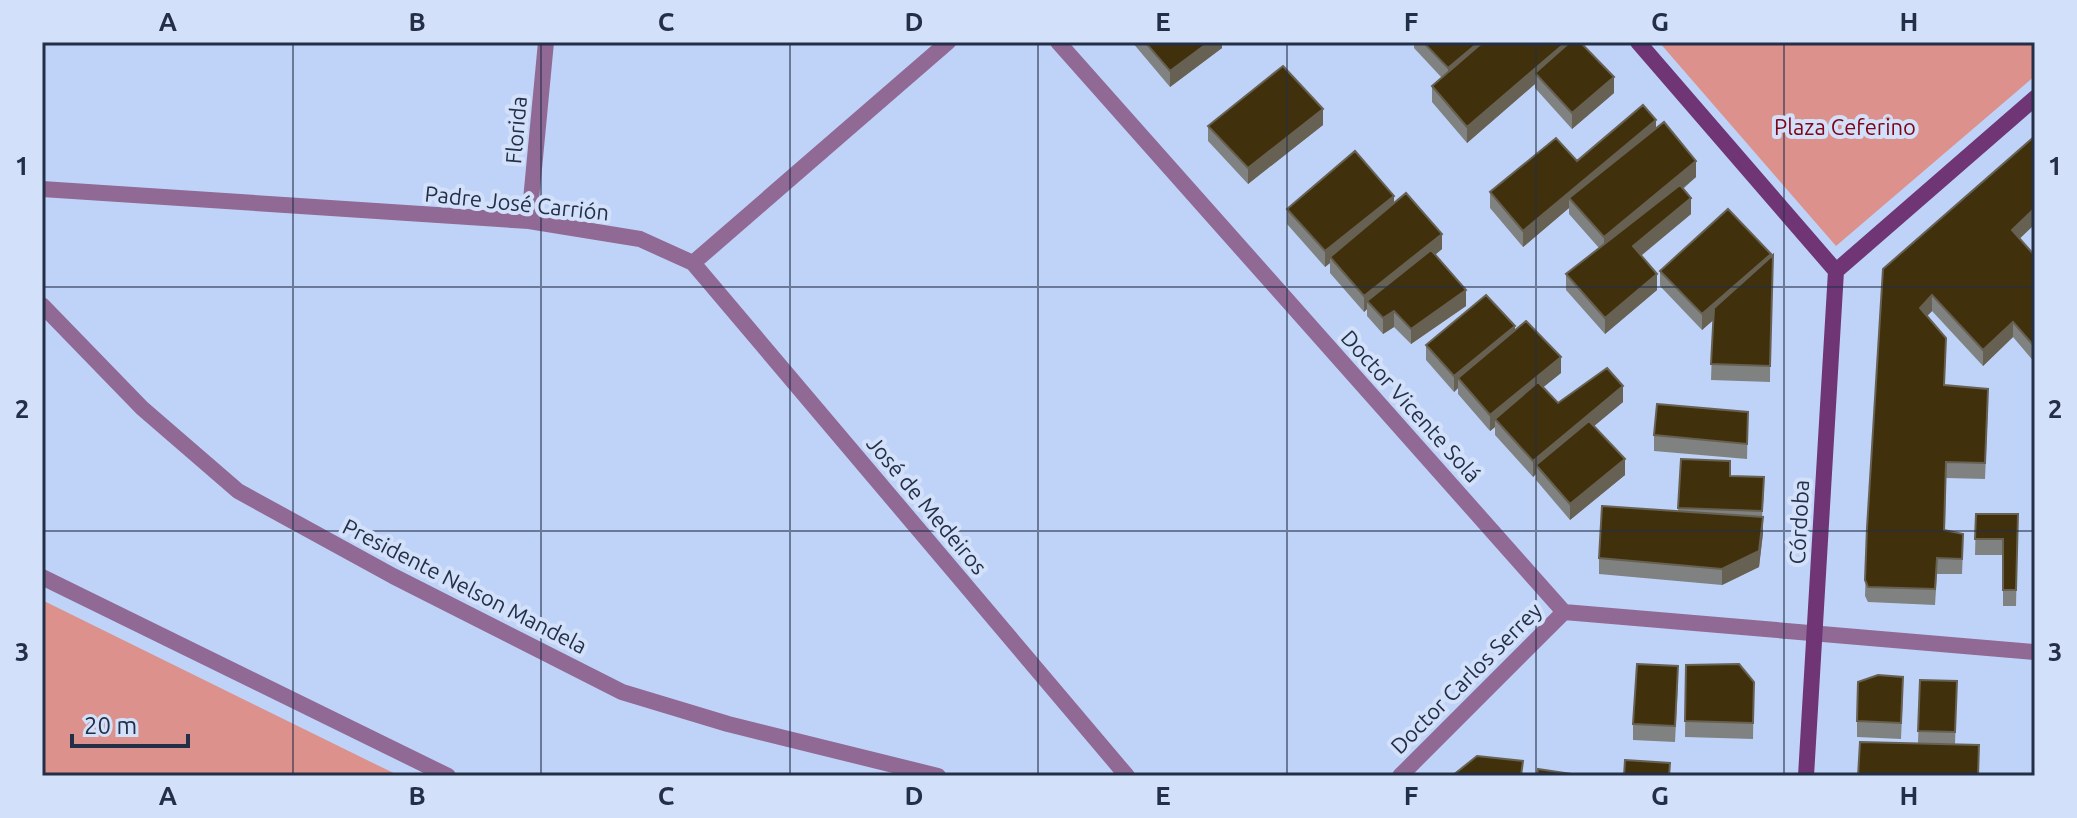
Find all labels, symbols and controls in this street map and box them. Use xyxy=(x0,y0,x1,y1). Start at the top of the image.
text: A xyxy=(159,7,178,36)
text: B xyxy=(408,7,426,36)
text: C xyxy=(658,7,675,36)
text: D xyxy=(905,7,923,36)
text: E xyxy=(1155,7,1171,36)
text: F xyxy=(1404,7,1418,36)
text: G xyxy=(1651,7,1669,36)
text: H xyxy=(1900,7,1918,36)
street label: Florida xyxy=(500,95,531,165)
park label: Plaza Ceferino xyxy=(1774,114,1916,139)
text: 1 xyxy=(15,151,29,180)
text: 1 xyxy=(2048,151,2062,180)
street label: Padre José Carrión xyxy=(424,180,611,225)
street label: Doctor Vicente Solá xyxy=(1337,325,1486,487)
text: 2 xyxy=(15,394,29,423)
text: 2 xyxy=(2048,394,2062,423)
street label: José de Medeiros xyxy=(862,430,993,579)
street label: Córdoba xyxy=(1784,479,1813,565)
street label: Presidente Nelson Mandela xyxy=(339,513,591,658)
street label: Doctor Carlos Serrey xyxy=(1385,597,1547,758)
text: 3 xyxy=(15,637,29,666)
text: 3 xyxy=(2048,637,2062,666)
scale bar xyxy=(72,698,188,748)
text: 20 m xyxy=(84,712,137,739)
text: A xyxy=(159,781,178,810)
text: B xyxy=(408,781,426,810)
text: C xyxy=(658,781,675,810)
text: D xyxy=(905,781,923,810)
text: E xyxy=(1155,781,1171,810)
text: F xyxy=(1404,781,1418,810)
text: G xyxy=(1651,781,1669,810)
text: H xyxy=(1900,781,1918,810)

